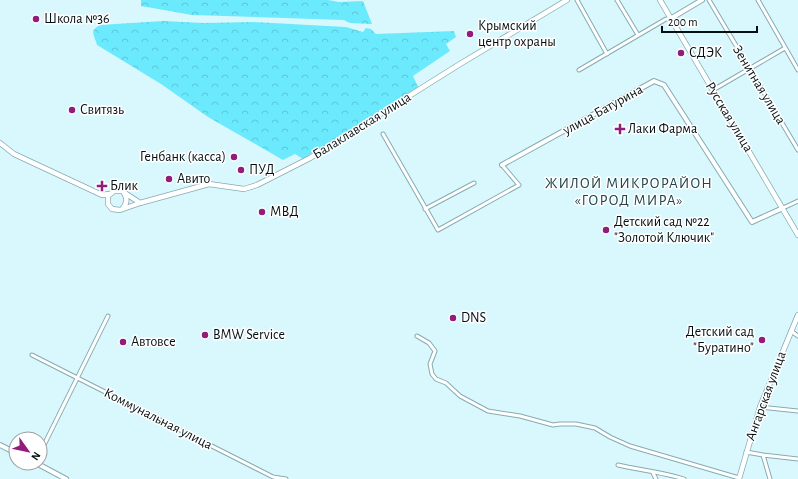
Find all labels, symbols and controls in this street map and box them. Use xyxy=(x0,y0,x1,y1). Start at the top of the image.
scale bar xyxy=(662,8,757,34)
place label: Школа №36 xyxy=(44,12,110,26)
marker: Школа №36 xyxy=(31,14,41,24)
text: 200 m xyxy=(668,16,698,28)
place label: Крымский центр охраны xyxy=(478,19,556,49)
marker: Крымский центр охраны xyxy=(465,29,475,39)
street label: Зенитная улица xyxy=(730,43,788,127)
place label: СДЭК xyxy=(689,46,722,60)
marker: СДЭК xyxy=(676,48,686,58)
street label: Русская улица xyxy=(703,80,756,155)
street label: улица Батурина xyxy=(560,82,646,138)
street label: Балаклавская улица xyxy=(310,90,414,162)
place label: Свитязь xyxy=(80,103,124,117)
marker: Свитязь xyxy=(67,105,77,115)
place label: Лаки Фарма xyxy=(628,122,698,136)
marker: Лаки Фарма xyxy=(615,124,625,134)
place label: Генбанк (касса) xyxy=(140,150,226,164)
marker: Генбанк (касса) xyxy=(229,152,239,162)
place label: ПУД xyxy=(249,163,275,177)
marker: ПУД xyxy=(236,165,246,175)
place label: Авито xyxy=(177,172,211,186)
marker: Авито xyxy=(164,174,174,184)
district label: ЖИЛОЙ МИКРОРАЙОН «ГОРОД МИРА» xyxy=(545,176,713,208)
place label: Блик xyxy=(110,179,139,193)
marker: Блик xyxy=(97,181,107,191)
place label: МВД xyxy=(270,205,298,219)
marker: МВД xyxy=(257,207,267,217)
place label: Детский сад №22 "Золотой Ключик" xyxy=(614,215,714,245)
marker: Детский сад №22 "Золотой Ключик" xyxy=(601,225,611,235)
place label: DNS xyxy=(461,311,486,325)
marker: DNS xyxy=(448,313,458,323)
place label: Детский сад "Буратино" xyxy=(686,325,754,355)
place label: BMW Service xyxy=(213,328,285,342)
marker: BMW Service xyxy=(200,330,210,340)
place label: Автовсе xyxy=(131,335,176,349)
marker: Детский сад "Буратино" xyxy=(757,335,767,345)
marker: Автовсе xyxy=(118,337,128,347)
street label: Ангарская улица xyxy=(743,349,789,443)
street label: Коммунальная улица xyxy=(102,386,215,453)
north arrow xyxy=(8,431,48,471)
text: N xyxy=(29,450,43,462)

